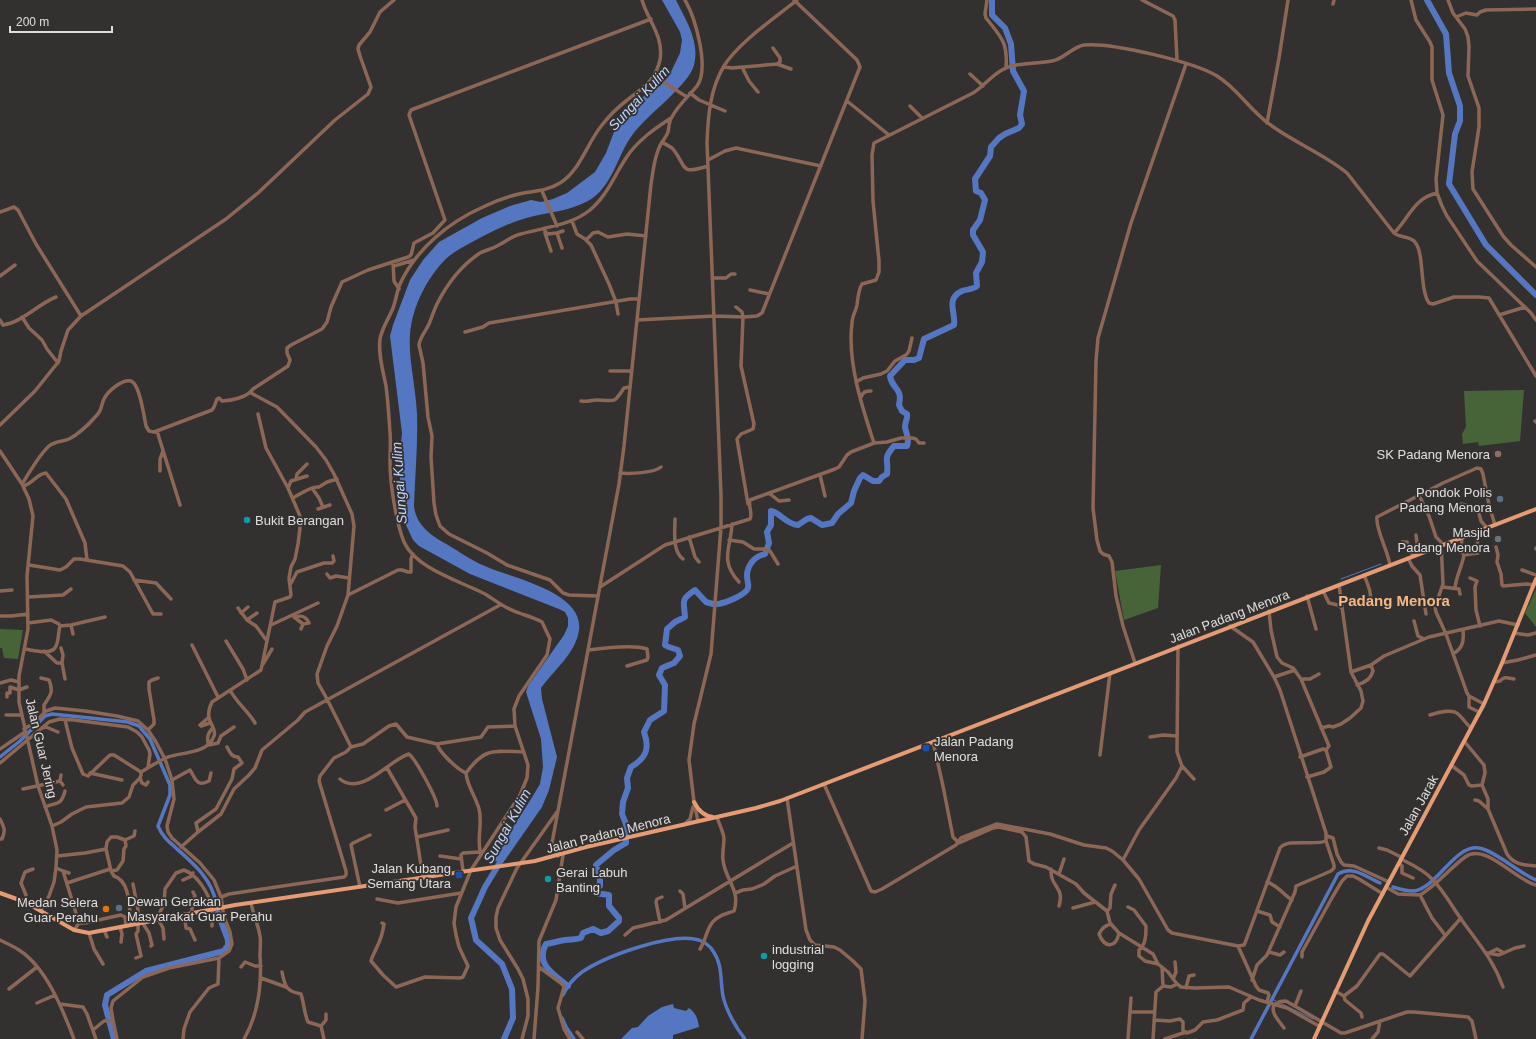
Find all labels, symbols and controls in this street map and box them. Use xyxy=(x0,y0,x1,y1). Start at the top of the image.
scale bar xyxy=(10,8,112,34)
text: 200 m xyxy=(16,15,49,29)
water label: Sungai Kulim xyxy=(605,62,673,134)
water label: Sungai Kulim xyxy=(388,441,410,525)
place label: SK Padang Menora xyxy=(1377,447,1491,462)
marker: SK Padang Menora xyxy=(1493,449,1503,459)
place label: Pondok Polis Padang Menora xyxy=(1399,485,1493,515)
marker: Pondok Polis Padang Menora xyxy=(1495,494,1505,504)
place label: Bukit Berangan xyxy=(255,513,344,528)
marker: Bukit Berangan xyxy=(242,515,252,525)
place label: Masjid Padang Menora xyxy=(1397,525,1491,555)
marker: Masjid Padang Menora xyxy=(1493,534,1503,544)
street label: Jalan Padang Menora xyxy=(1167,586,1292,646)
district label: Padang Menora xyxy=(1338,592,1451,609)
street label: Jalan Guar Jering xyxy=(23,696,60,800)
place label: Jalan Padang Menora xyxy=(934,734,1014,764)
marker: Jalan Padang Menora xyxy=(921,743,931,753)
street label: Jalan Jarak xyxy=(1396,772,1441,838)
water label: Sungai Kulim xyxy=(480,786,534,866)
street label: Jalan Padang Menora xyxy=(545,811,672,856)
place label: Jalan Kubang Semang Utara xyxy=(367,861,452,891)
place label: Gerai Labuh Banting xyxy=(556,865,628,895)
marker: Jalan Kubang Semang Utara xyxy=(454,870,464,880)
marker: Gerai Labuh Banting xyxy=(543,874,553,884)
place label: Dewan Gerakan Masyarakat Guar Perahu xyxy=(127,894,272,924)
place label: Medan Selera Guar Perahu xyxy=(17,895,99,925)
marker: Dewan Gerakan Masyarakat Guar Perahu xyxy=(114,903,124,913)
marker: Medan Selera Guar Perahu xyxy=(101,904,111,914)
place label: industrial logging xyxy=(772,942,824,972)
marker: industrial logging xyxy=(759,951,769,961)

